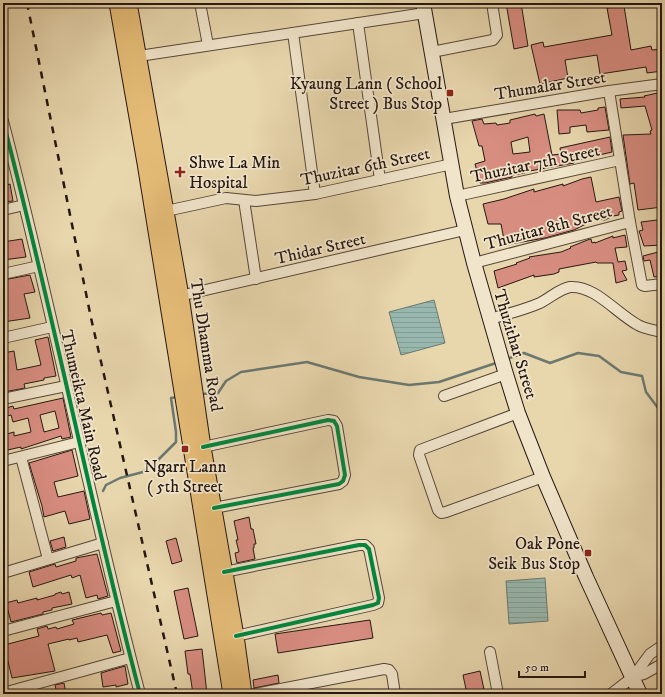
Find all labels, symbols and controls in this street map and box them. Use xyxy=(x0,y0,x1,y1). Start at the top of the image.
street label: Thumalar Street xyxy=(493,66,608,106)
place label: Kyaung Lann ( School Street ) Bus Stop xyxy=(290,73,442,115)
marker: Kyaung Lann ( School Street ) Bus Stop xyxy=(445,88,455,98)
street label: Thuzitar 7th Street xyxy=(469,139,602,188)
street label: Thuzitar 6th Street xyxy=(299,142,432,191)
place label: Shwe La Min Hospital xyxy=(189,152,280,194)
marker: Shwe La Min Hospital xyxy=(174,166,186,178)
street label: Thuzitar 8th Street xyxy=(482,200,615,256)
street label: Thidar Street xyxy=(273,228,368,270)
street label: Thu Dhamma Road xyxy=(185,277,227,414)
street label: Thuzithar Street xyxy=(488,287,542,402)
street label: Thumeikta Main Road xyxy=(55,328,111,483)
marker: Ngarr Lann ( 5th Street xyxy=(180,444,190,454)
place label: Ngarr Lann ( 5th Street xyxy=(144,456,226,498)
place label: Oak Pone Seik Bus Stop xyxy=(488,533,580,575)
marker: Oak Pone Seik Bus Stop xyxy=(583,548,593,558)
scale bar xyxy=(519,653,585,679)
text: 50 m xyxy=(525,660,549,675)

